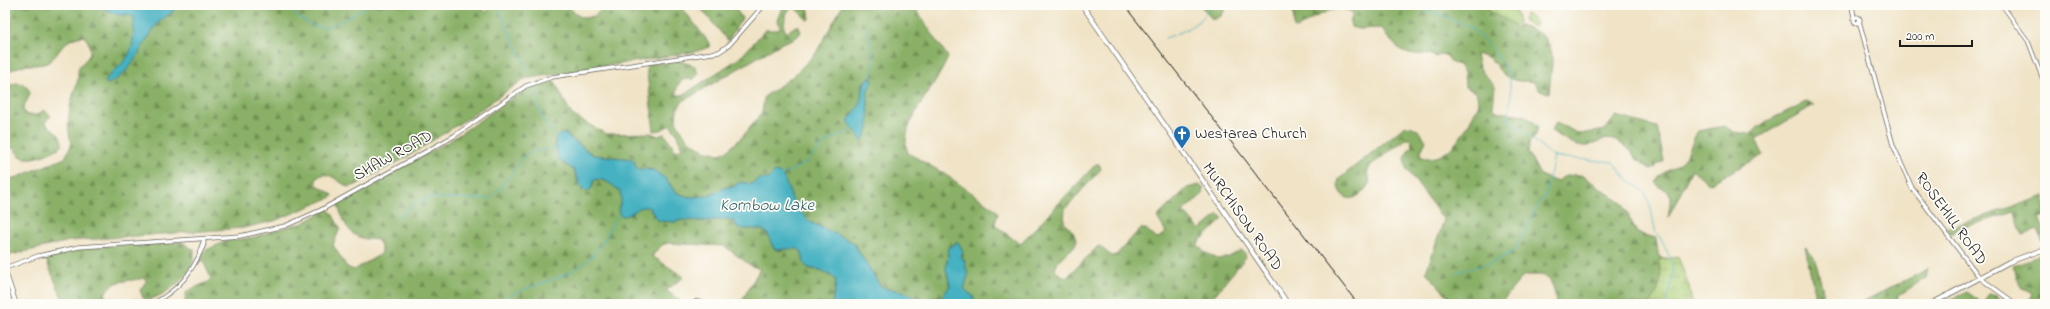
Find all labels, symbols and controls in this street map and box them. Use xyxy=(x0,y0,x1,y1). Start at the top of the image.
scale bar xyxy=(1900,22,1972,48)
text: 200 m xyxy=(1906,28,1935,46)
place label: Westarea Church xyxy=(1195,122,1307,146)
street label: SHAW ROAD xyxy=(349,124,437,188)
church icon: Westarea Church xyxy=(1172,124,1192,149)
street label: MURCHISON ROAD xyxy=(1196,158,1288,276)
street label: ROSEHILL ROAD xyxy=(1909,168,1993,270)
water label: Kornbow Lake xyxy=(720,193,816,218)

